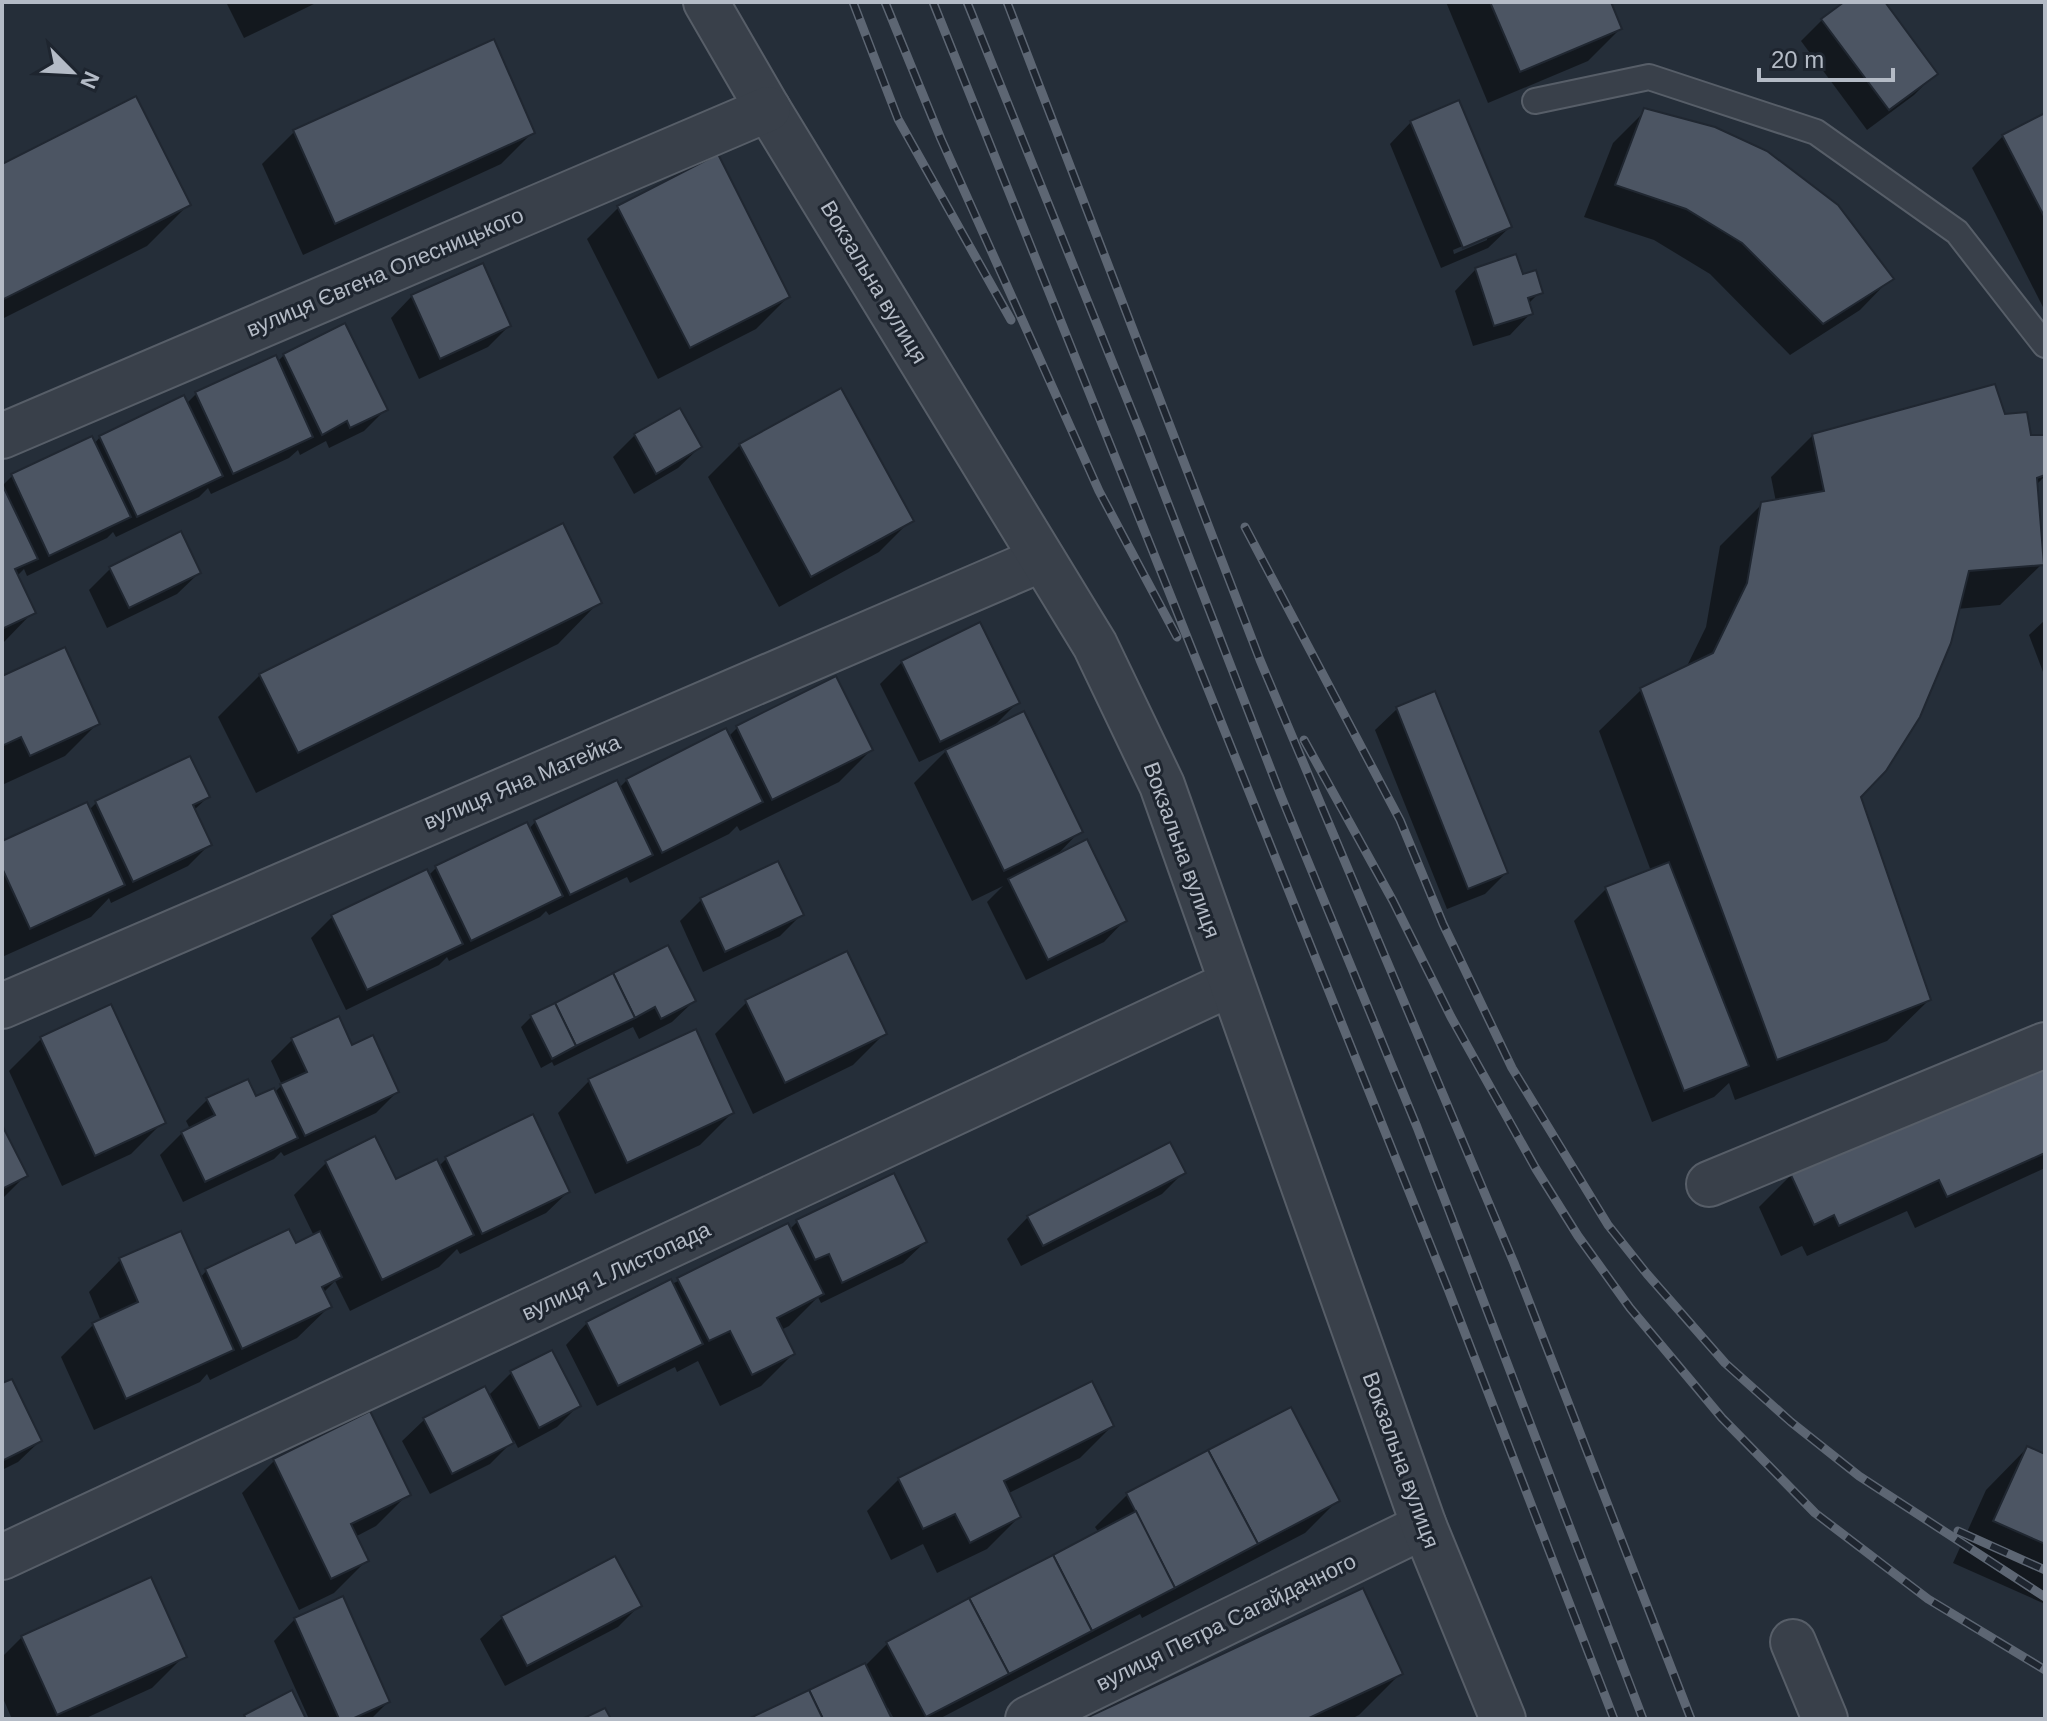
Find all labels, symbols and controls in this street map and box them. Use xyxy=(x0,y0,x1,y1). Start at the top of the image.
north arrow xyxy=(32,32,112,112)
scale bar xyxy=(1759,32,1893,82)
text: 20 m xyxy=(1771,46,1824,73)
text: N xyxy=(75,68,104,92)
street label: Вокзальна вулиця xyxy=(816,196,932,368)
street label: вулиця Євгена Олесницького xyxy=(243,202,527,342)
street label: вулиця Яна Матейка xyxy=(420,729,625,835)
street label: Вокзальна вулиця xyxy=(1139,759,1225,941)
street label: вулиця 1 Листопада xyxy=(518,1216,715,1326)
street label: Вокзальна вулиця xyxy=(1358,1369,1444,1551)
street label: вулиця Петра Сагайдачного xyxy=(1092,1548,1360,1696)

